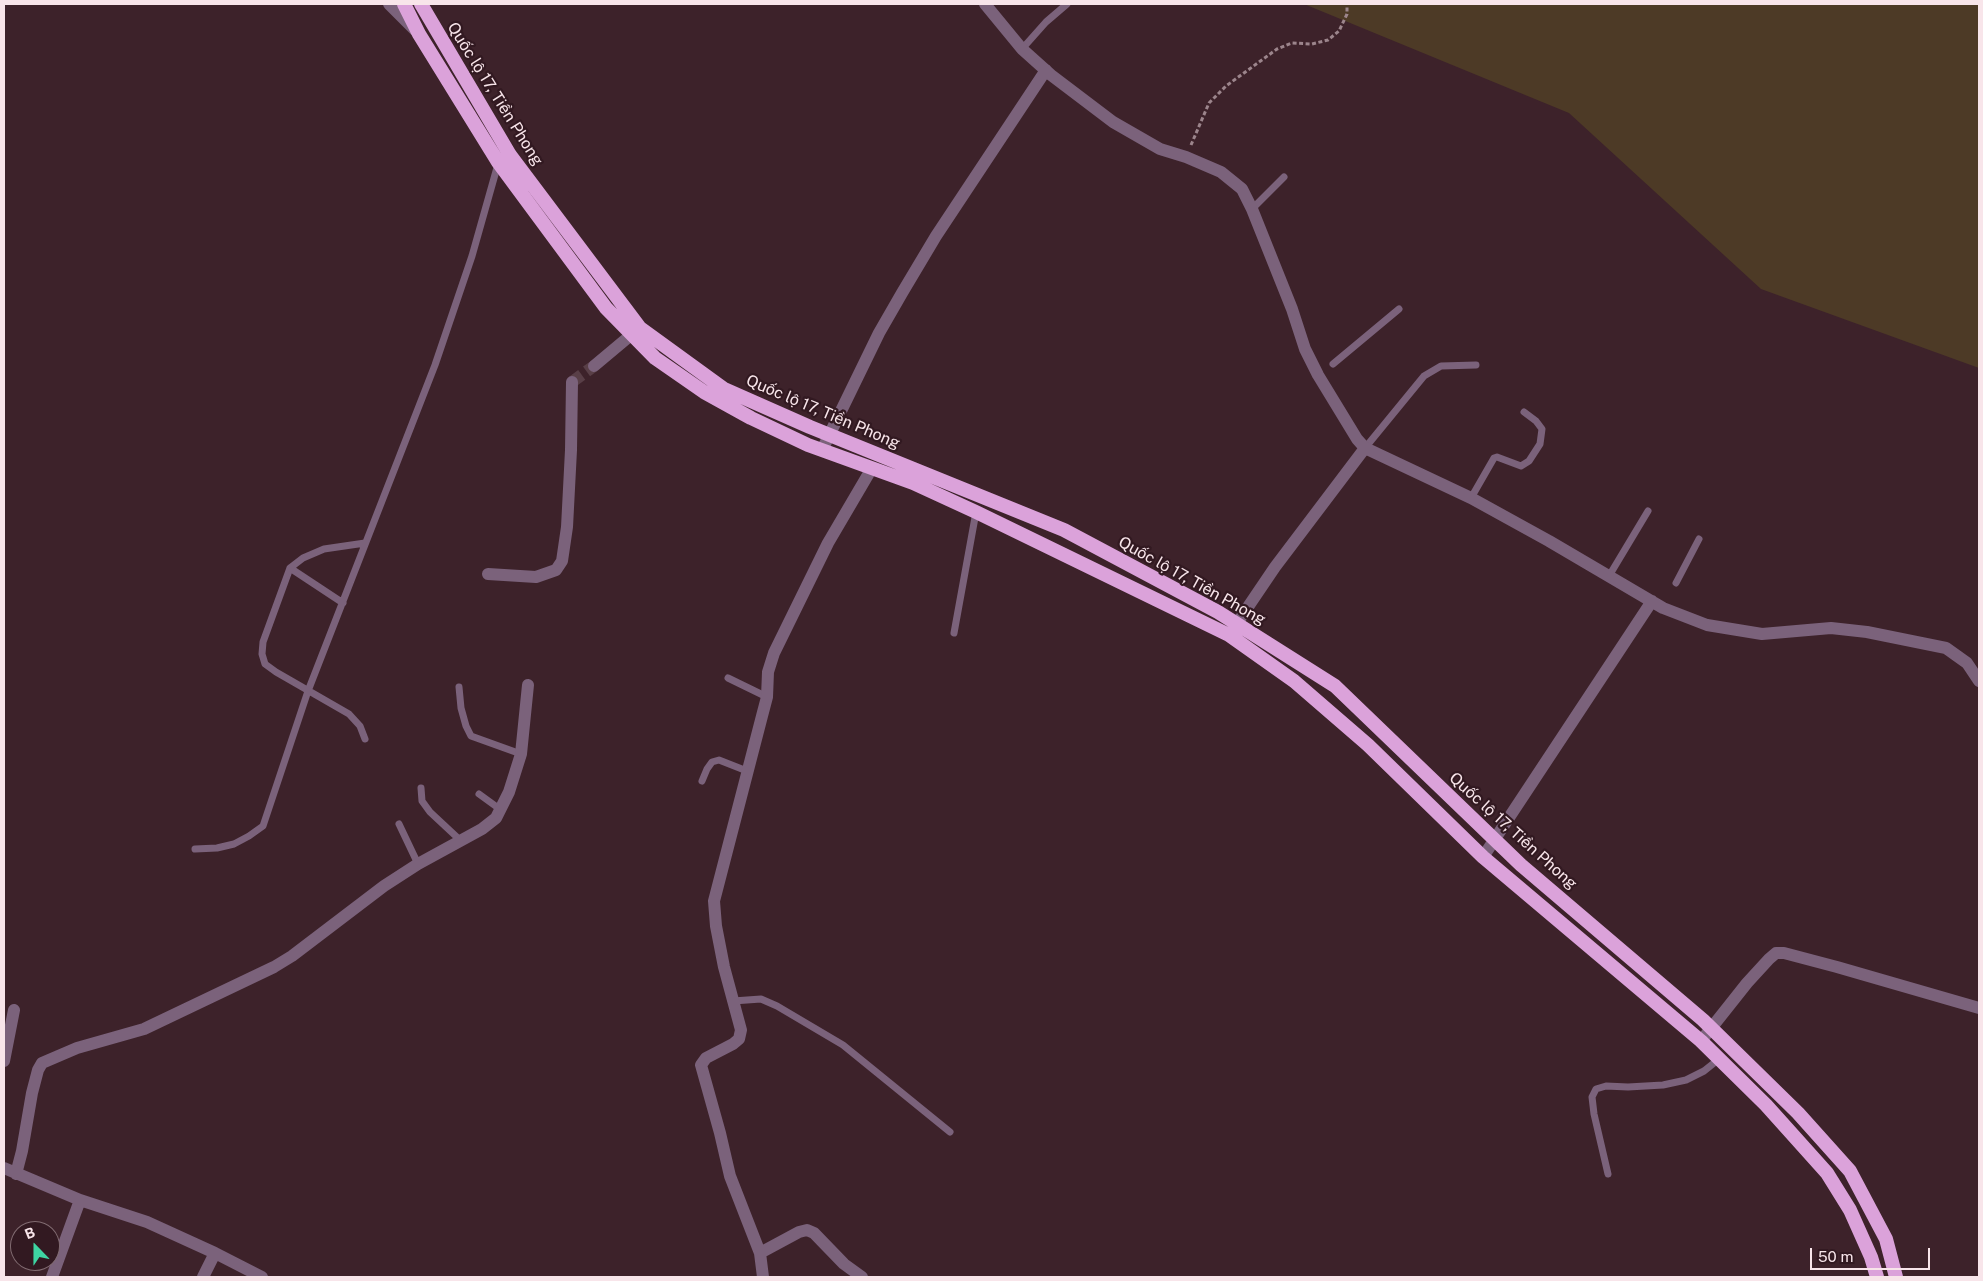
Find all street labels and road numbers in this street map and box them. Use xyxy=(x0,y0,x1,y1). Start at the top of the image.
street label: Quốc lộ 17, Tiền Phong xyxy=(443,19,547,169)
street label: Quốc lộ 17, Tiền Phong xyxy=(743,371,903,453)
street label: Quốc lộ 17, Tiền Phong xyxy=(1115,532,1269,630)
street label: Quốc lộ 17, Tiền Phong xyxy=(1445,768,1581,894)

